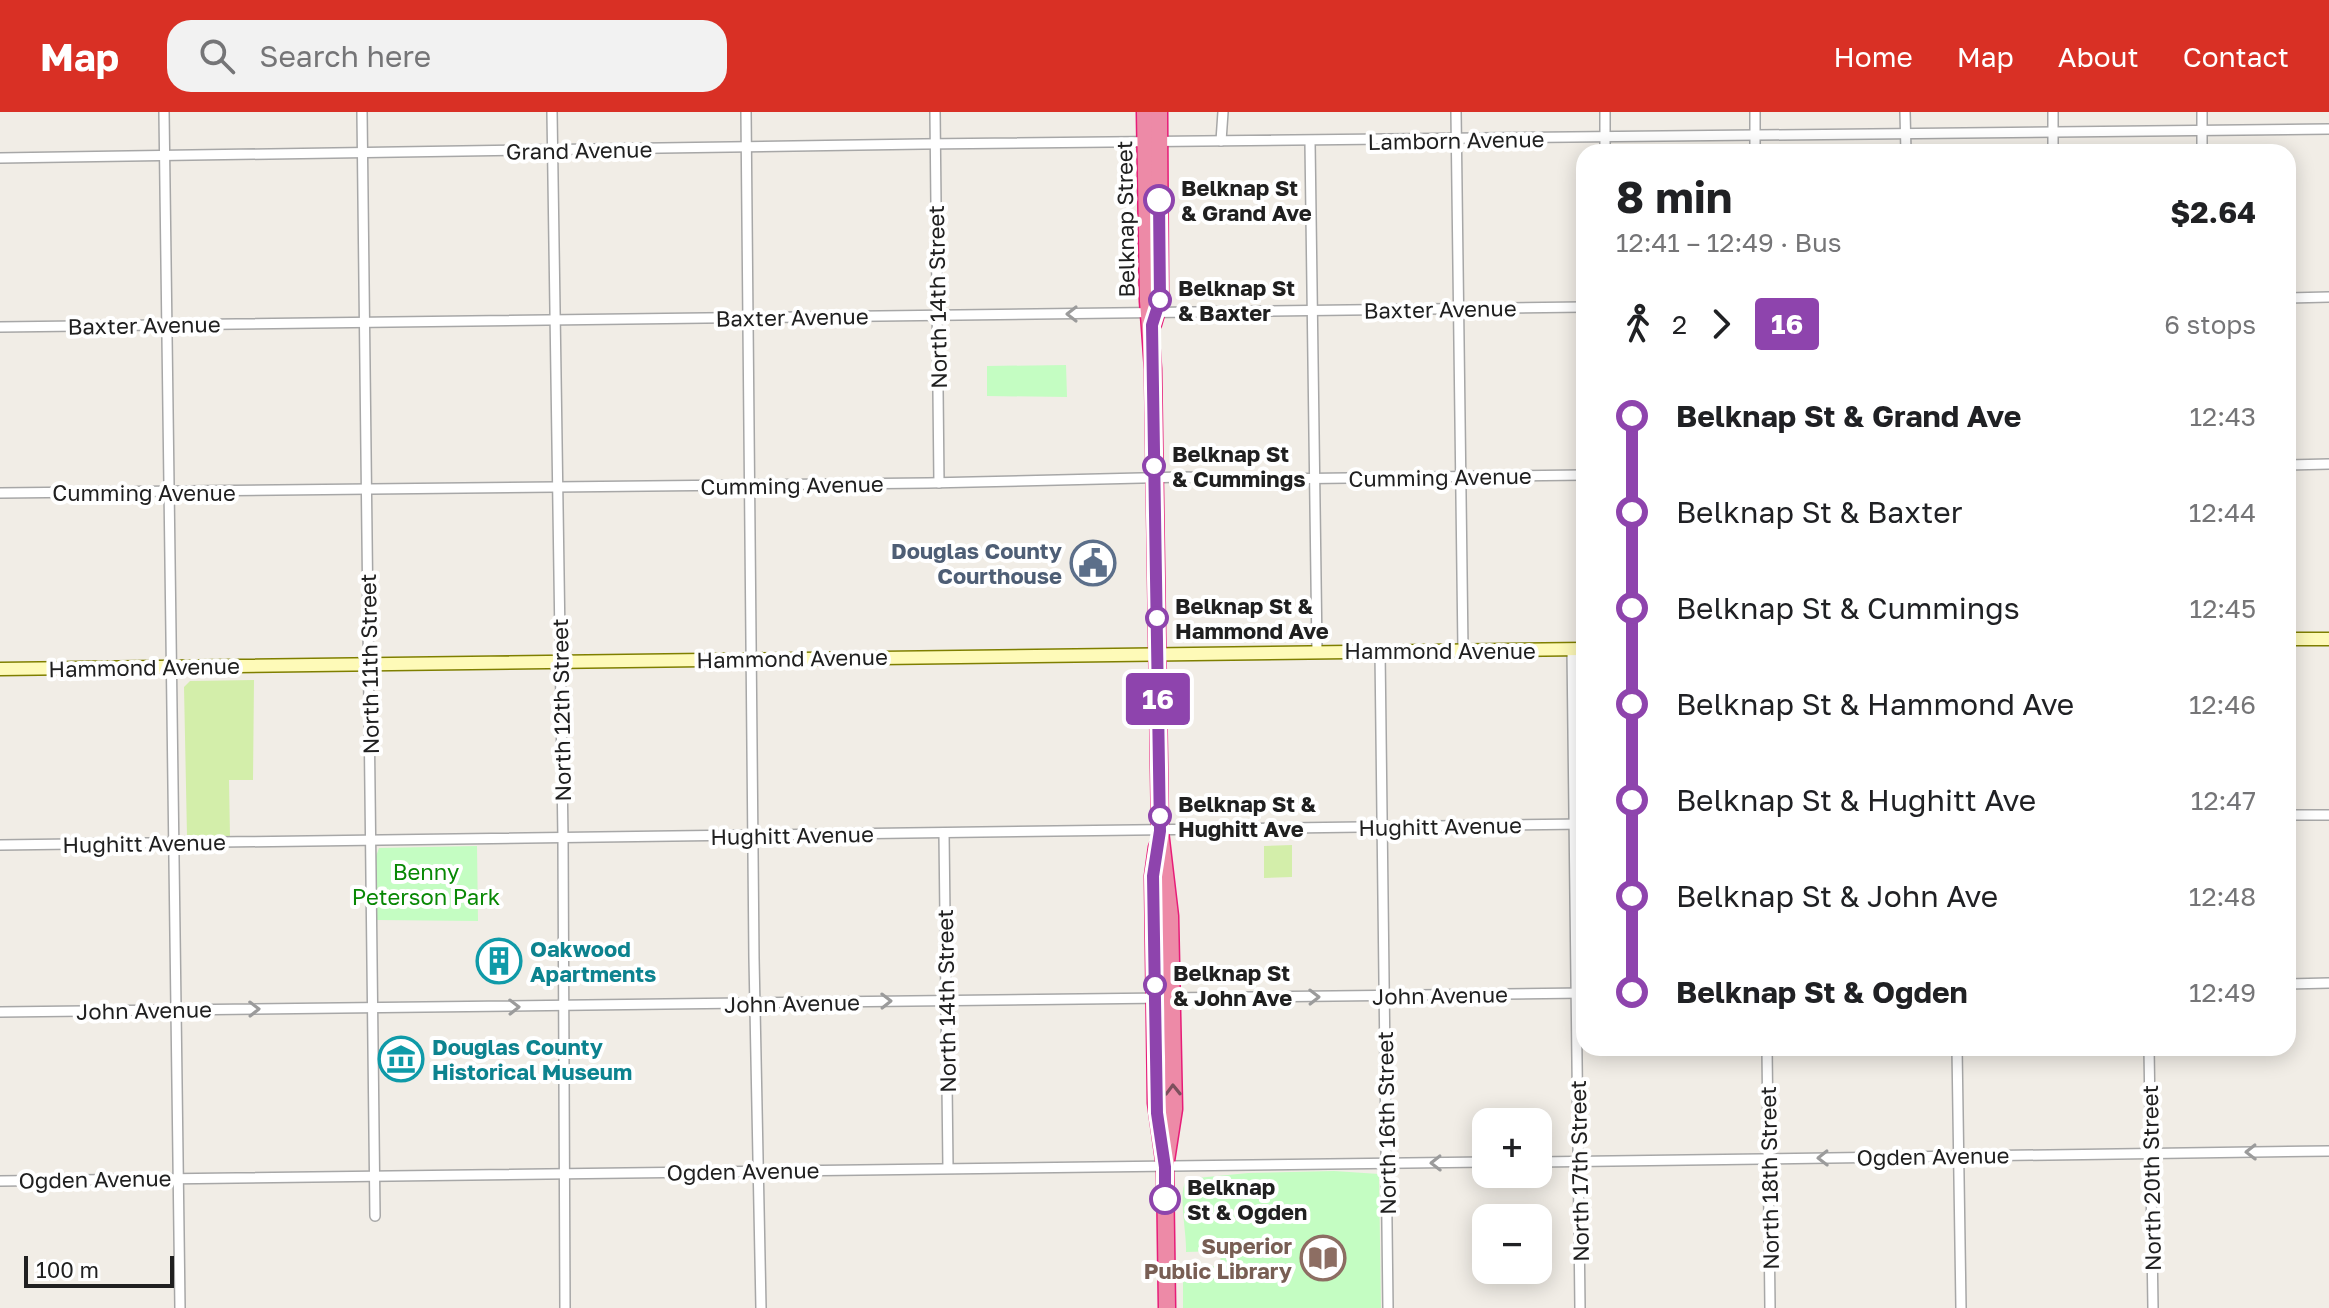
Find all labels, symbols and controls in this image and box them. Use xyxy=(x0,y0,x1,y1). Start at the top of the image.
search box xyxy=(167,20,727,92)
text: Map xyxy=(40,34,119,79)
icon: search xyxy=(195,34,239,78)
text: Search here xyxy=(259,38,431,74)
text: Home xyxy=(1834,40,1913,73)
text: Map xyxy=(1957,40,2014,73)
text: About xyxy=(2058,40,2139,73)
text: Contact xyxy=(2183,40,2289,73)
street label: Lamborn Avenue xyxy=(1367,125,1545,155)
street label: Grand Avenue xyxy=(506,135,652,165)
street label: Belknap Street xyxy=(1110,140,1140,298)
text: 8 min xyxy=(1616,170,1732,223)
place label: Belknap St & Grand Ave xyxy=(1181,174,1312,226)
marker: Belknap St & Grand Ave xyxy=(1144,185,1174,215)
text: $2.64 xyxy=(2170,194,2256,230)
street label: North 14th Street xyxy=(922,205,952,389)
text: 12:41 – 12:49 · Bus xyxy=(1616,227,1842,258)
place label: Belknap St & Baxter xyxy=(1178,274,1295,326)
marker: Belknap St & Baxter xyxy=(1149,289,1171,311)
street label: Baxter Avenue xyxy=(1363,294,1517,324)
street label: Baxter Avenue xyxy=(715,302,869,332)
icon: walk xyxy=(1616,302,1660,346)
icon: forward xyxy=(1699,302,1743,346)
one-way arrow xyxy=(1065,305,1078,323)
text: 16 xyxy=(1771,307,1803,340)
text: 2 xyxy=(1672,309,1687,340)
text: 6 stops xyxy=(2164,309,2256,340)
street label: Baxter Avenue xyxy=(67,310,221,340)
text: Belknap St & Grand Ave xyxy=(1676,398,2021,434)
text: 12:43 xyxy=(2189,401,2256,432)
place label: Belknap St & Cummings xyxy=(1172,440,1306,492)
marker: Belknap St & Cummings xyxy=(1143,455,1165,477)
street label: Cumming Avenue xyxy=(1348,462,1532,492)
street label: Cumming Avenue xyxy=(700,470,884,500)
street label: Cumming Avenue xyxy=(52,479,236,506)
text: Belknap St & Baxter xyxy=(1676,494,1962,530)
text: 12:44 xyxy=(2189,497,2256,528)
place label: Douglas County Courthouse xyxy=(891,537,1062,589)
public building icon: Douglas County Courthouse xyxy=(1069,539,1117,587)
street label: North 11th Street xyxy=(354,573,384,755)
text: Belknap St & Cummings xyxy=(1676,590,2020,626)
place label: Belknap St & Hammond Ave xyxy=(1175,592,1329,644)
text: 12:45 xyxy=(2190,593,2256,624)
marker: Belknap St & Hammond Ave xyxy=(1146,607,1168,629)
street label: North 12th Street xyxy=(546,618,576,802)
street label: Hammond Avenue xyxy=(1344,637,1536,664)
street label: Hammond Avenue xyxy=(696,643,888,673)
street label: Hammond Avenue xyxy=(48,652,240,682)
line badge: 16 xyxy=(1122,673,1194,725)
text: 16 xyxy=(1142,682,1174,715)
text: Belknap St & Hammond Ave xyxy=(1676,686,2074,722)
text: 12:46 xyxy=(2189,689,2256,720)
text: Belknap St & Hughitt Ave xyxy=(1676,782,2036,818)
text: 12:47 xyxy=(2191,785,2256,816)
place label: Belknap St & Hughitt Ave xyxy=(1178,790,1317,842)
marker: Belknap St & Hughitt Ave xyxy=(1149,805,1171,827)
street label: Hughitt Avenue xyxy=(1358,811,1522,841)
street label: Hughitt Avenue xyxy=(710,820,874,850)
street label: Hughitt Avenue xyxy=(62,828,226,858)
park label: Benny Peterson Park xyxy=(352,858,500,910)
text: Belknap St & John Ave xyxy=(1676,878,1998,914)
text: 12:48 xyxy=(2189,881,2256,912)
street label: North 14th Street xyxy=(931,909,961,1093)
place label: Oakwood Apartments xyxy=(530,935,656,987)
building icon: Oakwood Apartments xyxy=(475,937,523,985)
place label: Belknap St & John Ave xyxy=(1173,959,1292,1011)
marker: Belknap St & John Ave xyxy=(1144,974,1166,996)
text: Belknap St & Ogden xyxy=(1676,974,1968,1010)
text: 12:49 xyxy=(2189,977,2256,1008)
street label: John Avenue xyxy=(1372,980,1508,1010)
street label: John Avenue xyxy=(724,988,860,1018)
one-way arrow xyxy=(1308,988,1321,1005)
one-way arrow xyxy=(880,992,893,1009)
street label: John Avenue xyxy=(76,995,212,1025)
one-way arrow xyxy=(508,998,521,1015)
one-way arrow xyxy=(248,1000,261,1018)
street label: North 16th Street xyxy=(1371,1031,1401,1215)
place label: Douglas County Historical Museum xyxy=(432,1033,632,1085)
museum icon: Douglas County Historical Museum xyxy=(377,1035,425,1083)
street label: North 17th Street xyxy=(1564,1080,1594,1262)
one-way arrow xyxy=(1165,1083,1182,1096)
street label: North 20th Street xyxy=(2136,1085,2166,1271)
street label: North 18th Street xyxy=(1754,1086,1784,1270)
map controls xyxy=(1472,1108,1552,1284)
button: + xyxy=(1472,1108,1552,1188)
street label: Ogden Avenue xyxy=(1856,1141,2010,1171)
one-way arrow xyxy=(2244,1144,2257,1161)
one-way arrow xyxy=(1816,1149,1829,1166)
one-way arrow xyxy=(1429,1154,1442,1172)
street label: Ogden Avenue xyxy=(666,1156,820,1186)
street label: Ogden Avenue xyxy=(18,1164,172,1194)
place label: Belknap St & Ogden xyxy=(1187,1173,1307,1225)
marker: Belknap St & Ogden xyxy=(1150,1184,1180,1214)
button: − xyxy=(1472,1204,1552,1284)
place label: Superior Public Library xyxy=(1144,1232,1292,1284)
library icon: Superior Public Library xyxy=(1299,1234,1347,1282)
scale bar xyxy=(24,1252,174,1288)
text: 100 m xyxy=(36,1256,99,1283)

